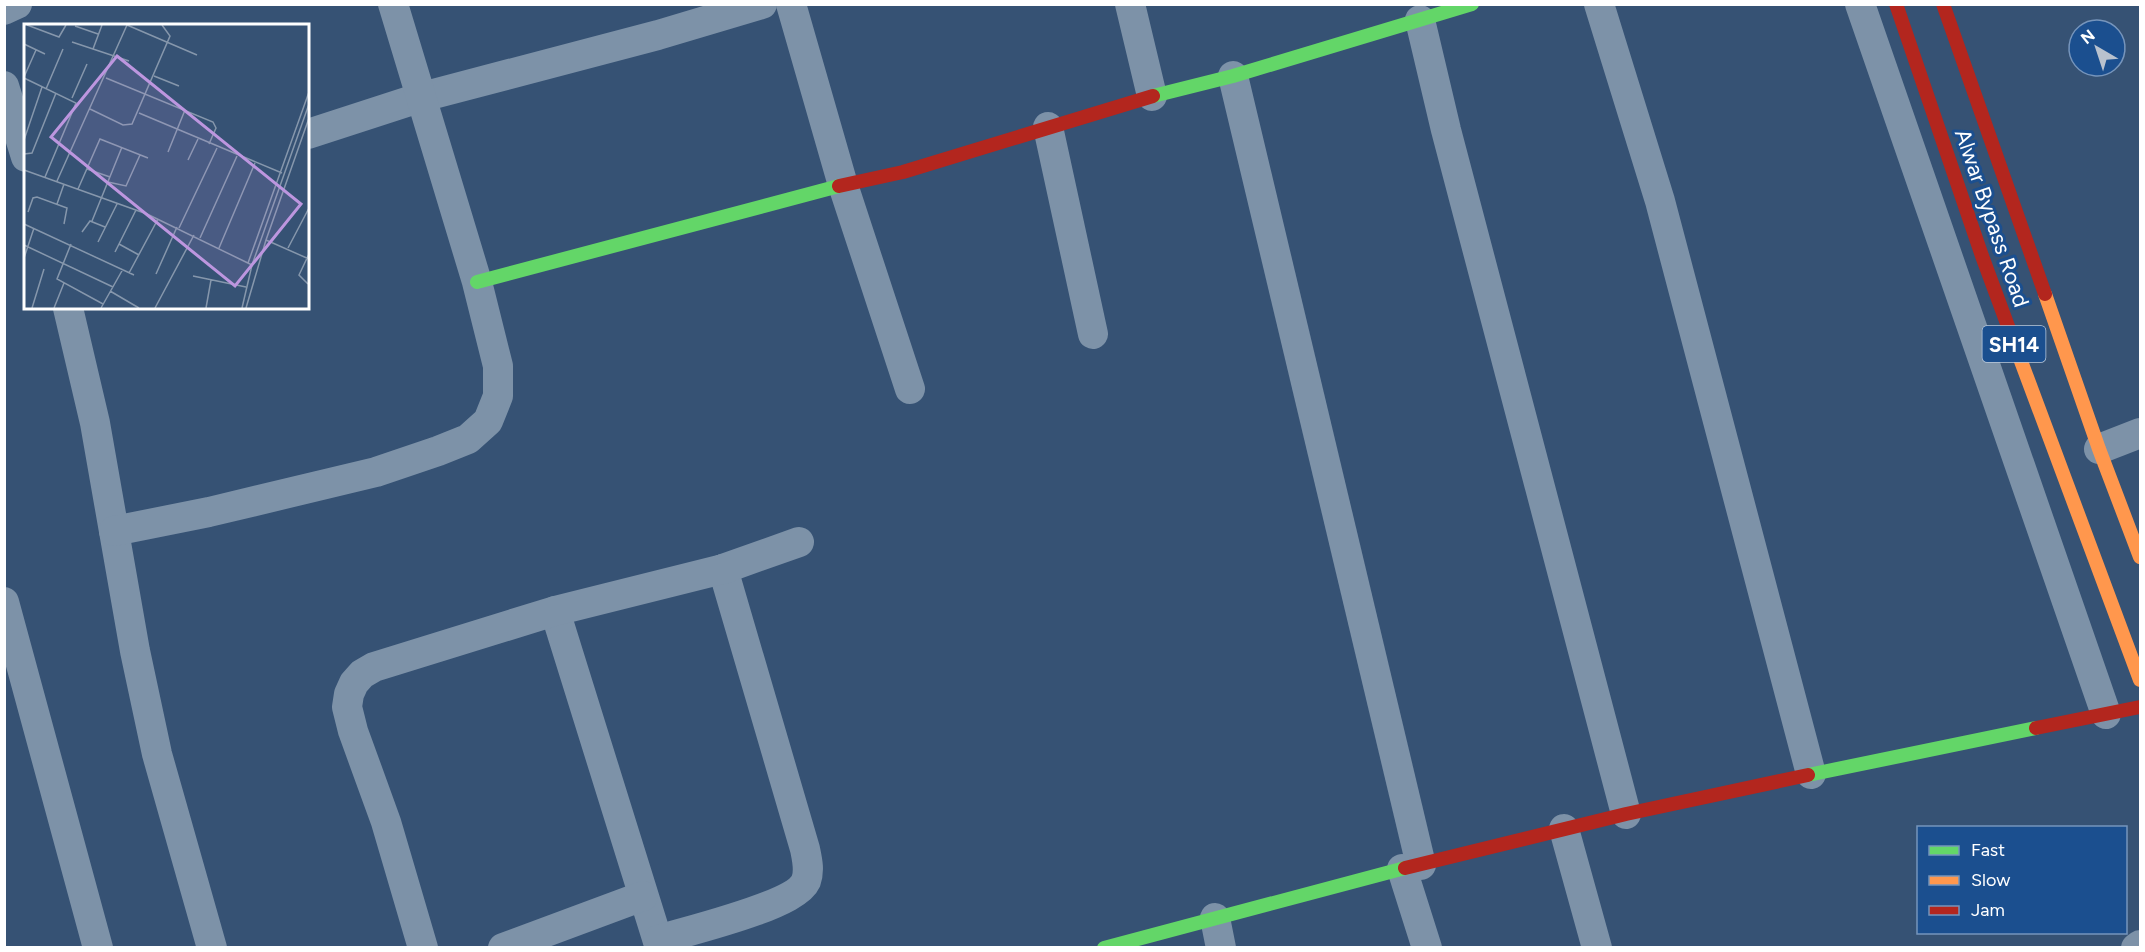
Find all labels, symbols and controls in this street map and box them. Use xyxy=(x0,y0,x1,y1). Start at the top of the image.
north arrow xyxy=(2067,18,2127,78)
inset map xyxy=(24,24,309,309)
text: N xyxy=(2077,25,2099,48)
street label: Alwar Bypass Road xyxy=(1949,125,2035,311)
road number: SH14 xyxy=(1982,326,2046,362)
legend xyxy=(1917,826,2127,934)
text: Fast xyxy=(1971,839,2005,861)
text: Slow xyxy=(1971,869,2010,891)
text: Jam xyxy=(1971,899,2005,921)

